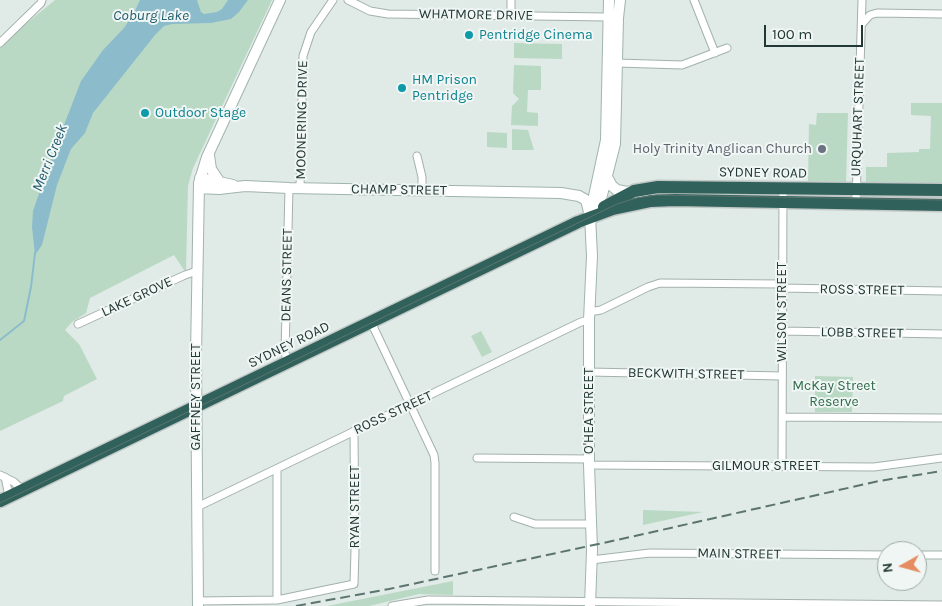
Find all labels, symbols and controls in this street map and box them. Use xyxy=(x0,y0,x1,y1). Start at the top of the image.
street label: WHATMORE DRIVE xyxy=(419,6,533,24)
water label: Coburg Lake xyxy=(113,7,189,25)
scale bar xyxy=(767,15,866,47)
text: 100 m xyxy=(772,25,812,43)
place label: Pentridge Cinema xyxy=(479,27,593,43)
marker: Pentridge Cinema xyxy=(463,29,475,41)
street label: URQUHART STREET xyxy=(848,57,868,177)
street label: MOONERING DRIVE xyxy=(293,60,311,180)
place label: HM Prison Pentridge xyxy=(412,72,477,104)
marker: HM Prison Pentridge xyxy=(396,82,408,94)
place label: Outdoor Stage xyxy=(155,105,246,121)
marker: Outdoor Stage xyxy=(139,107,151,119)
water label: Merri Creek xyxy=(28,122,72,194)
place label: Holy Trinity Anglican Church xyxy=(633,141,812,157)
marker: Holy Trinity Anglican Church xyxy=(816,143,828,155)
street label: SYDNEY ROAD xyxy=(719,164,807,182)
street label: CHAMP STREET xyxy=(351,181,447,199)
street label: DEANS STREET xyxy=(278,228,296,322)
street label: WILSON STREET xyxy=(774,262,790,362)
street label: LAKE GROVE xyxy=(99,273,175,321)
street label: ROSS STREET xyxy=(820,281,904,299)
street label: SYDNEY ROAD xyxy=(246,318,332,372)
street label: LOBB STREET xyxy=(820,324,904,342)
street label: GAFFNEY STREET xyxy=(188,344,204,450)
street label: BECKWITH STREET xyxy=(628,365,744,383)
street label: O'HEA STREET xyxy=(581,368,597,454)
park label: McKay Street Reserve xyxy=(792,378,876,411)
street label: ROSS STREET xyxy=(351,387,435,439)
street label: GILMOUR STREET xyxy=(712,458,820,474)
street label: RYAN STREET xyxy=(347,465,363,549)
north arrow xyxy=(877,541,927,591)
street label: MAIN STREET xyxy=(697,545,781,563)
text: N xyxy=(879,562,897,574)

